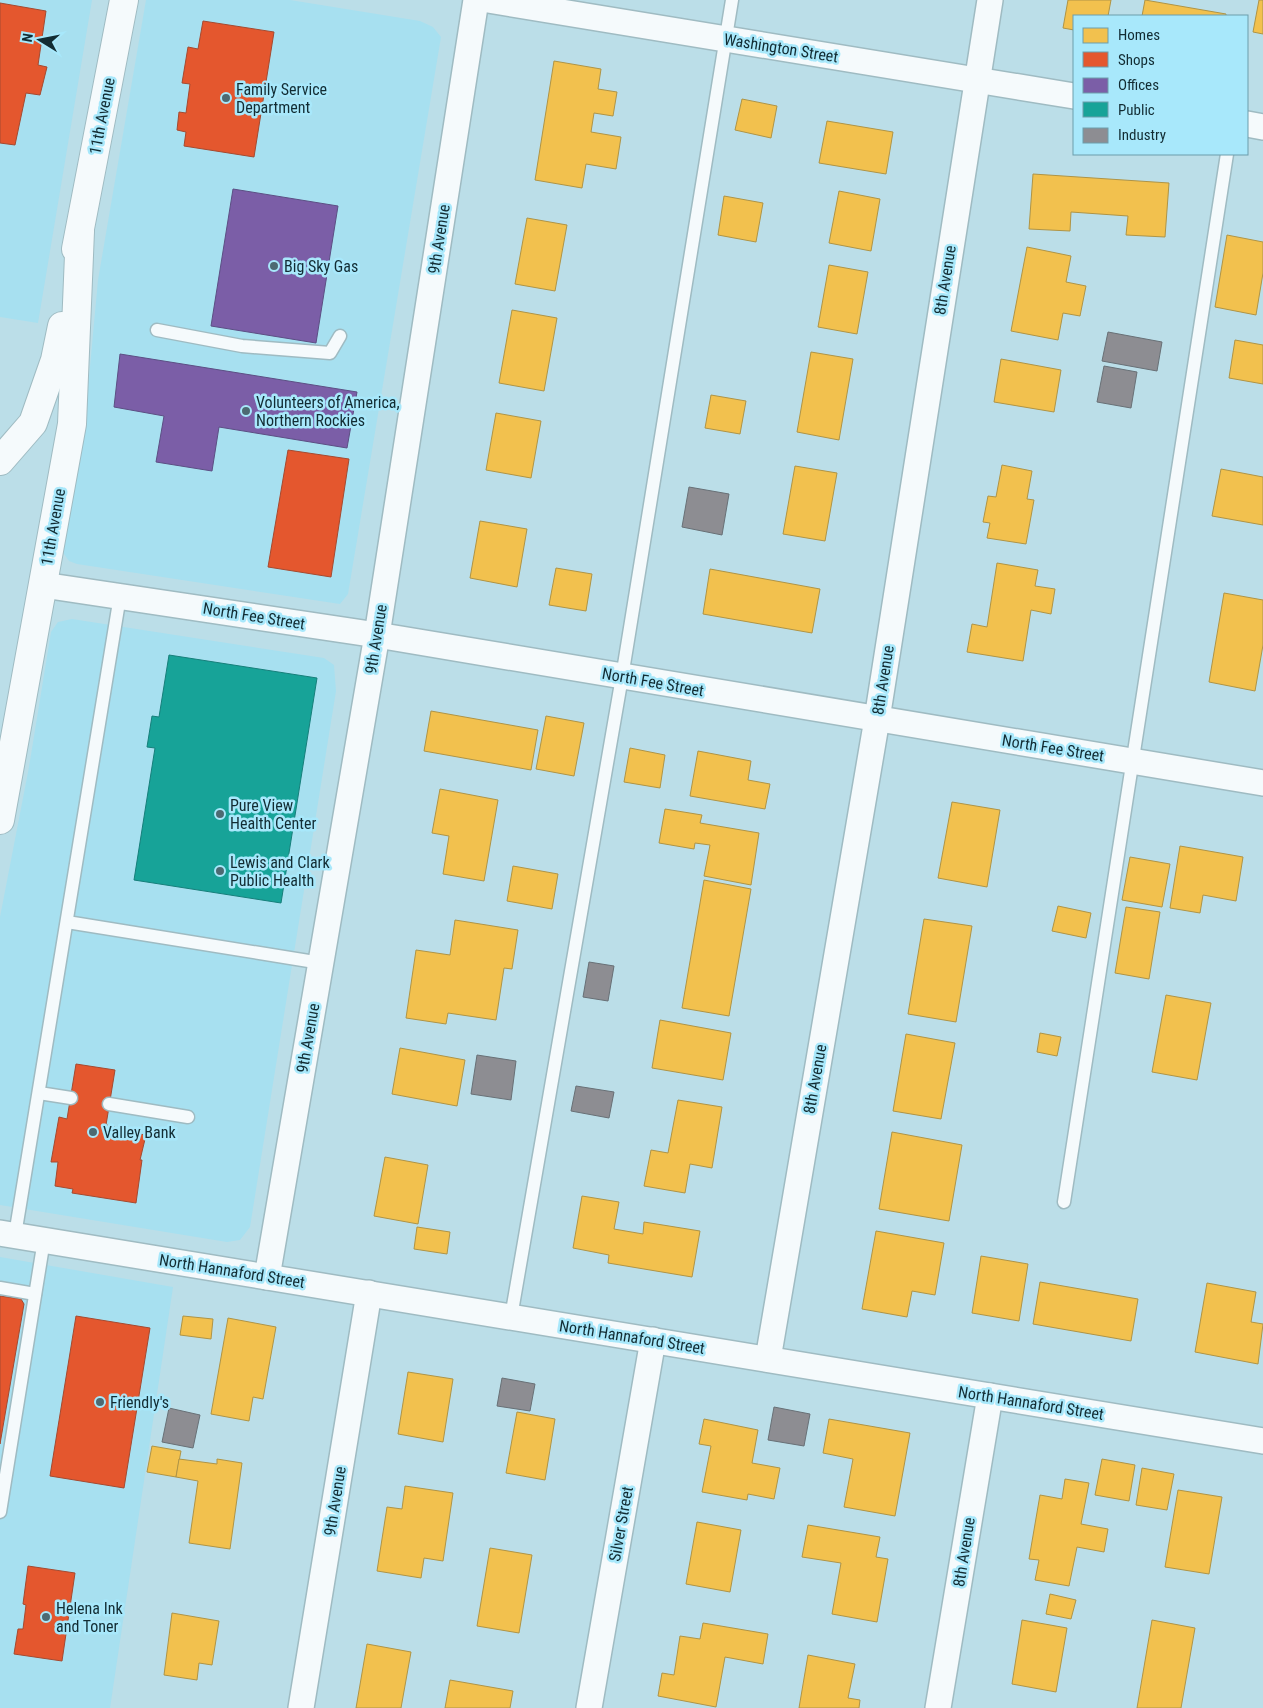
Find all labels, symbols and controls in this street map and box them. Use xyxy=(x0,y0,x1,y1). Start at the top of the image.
north arrow xyxy=(15,15,65,65)
legend xyxy=(1073,15,1248,155)
text: Homes xyxy=(1118,26,1160,44)
street label: Washington Street xyxy=(722,30,840,66)
text: N xyxy=(19,32,36,43)
text: Shops xyxy=(1118,51,1155,69)
street label: 11th Avenue xyxy=(85,76,119,156)
text: Offices xyxy=(1118,76,1159,94)
place label: Family Service Department xyxy=(236,80,327,117)
marker: Family Service Department xyxy=(220,92,232,104)
text: Public xyxy=(1118,101,1155,119)
text: Industry xyxy=(1118,126,1166,144)
street label: 9th Avenue xyxy=(424,203,454,275)
street label: 8th Avenue xyxy=(930,244,960,316)
place label: Big Sky Gas xyxy=(284,257,358,276)
marker: Big Sky Gas xyxy=(268,260,280,272)
place label: Volunteers of America, Northern Rockies xyxy=(256,393,400,430)
marker: Volunteers of America, Northern Rockies xyxy=(240,405,252,417)
street label: 11th Avenue xyxy=(37,487,69,567)
street label: North Fee Street xyxy=(202,599,307,633)
street label: 9th Avenue xyxy=(361,603,391,675)
street label: 8th Avenue xyxy=(868,644,898,716)
street label: North Fee Street xyxy=(601,664,706,700)
street label: North Fee Street xyxy=(1001,731,1106,765)
place label: Pure View Health Center xyxy=(230,796,316,833)
marker: Pure View Health Center xyxy=(214,808,226,820)
place label: Lewis and Clark Public Health xyxy=(230,853,330,890)
marker: Lewis and Clark Public Health xyxy=(214,865,226,877)
street label: 9th Avenue xyxy=(293,1002,323,1074)
street label: 8th Avenue xyxy=(800,1043,830,1115)
place label: Valley Bank xyxy=(103,1123,177,1142)
marker: Valley Bank xyxy=(87,1126,99,1138)
street label: North Hannaford Street xyxy=(158,1250,306,1292)
street label: North Hannaford Street xyxy=(558,1316,706,1358)
street label: North Hannaford Street xyxy=(957,1382,1105,1424)
place label: Friendly's xyxy=(110,1393,169,1412)
marker: Friendly's xyxy=(94,1396,106,1408)
street label: 9th Avenue xyxy=(320,1465,350,1537)
street label: Silver Street xyxy=(605,1485,637,1563)
street label: 8th Avenue xyxy=(949,1516,979,1588)
place label: Helena Ink and Toner xyxy=(56,1599,123,1636)
marker: Helena Ink and Toner xyxy=(40,1611,52,1623)

